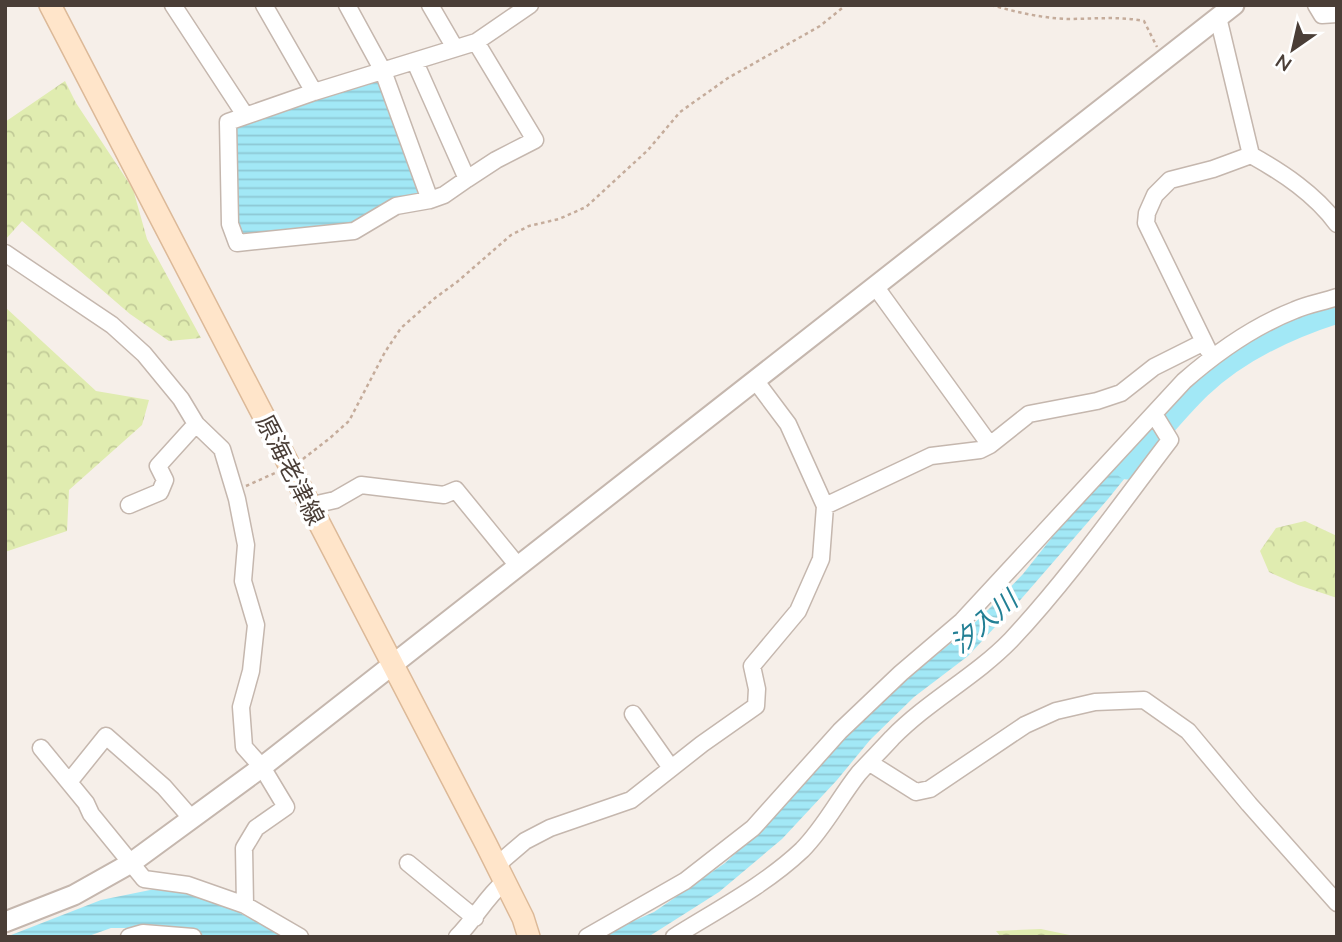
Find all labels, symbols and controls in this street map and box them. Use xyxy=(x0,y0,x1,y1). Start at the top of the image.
north arrow xyxy=(1258,14,1328,84)
text: N xyxy=(1271,49,1296,77)
street label: 原海老津線 xyxy=(250,409,331,530)
water label: 汐入川 xyxy=(943,582,1026,660)

